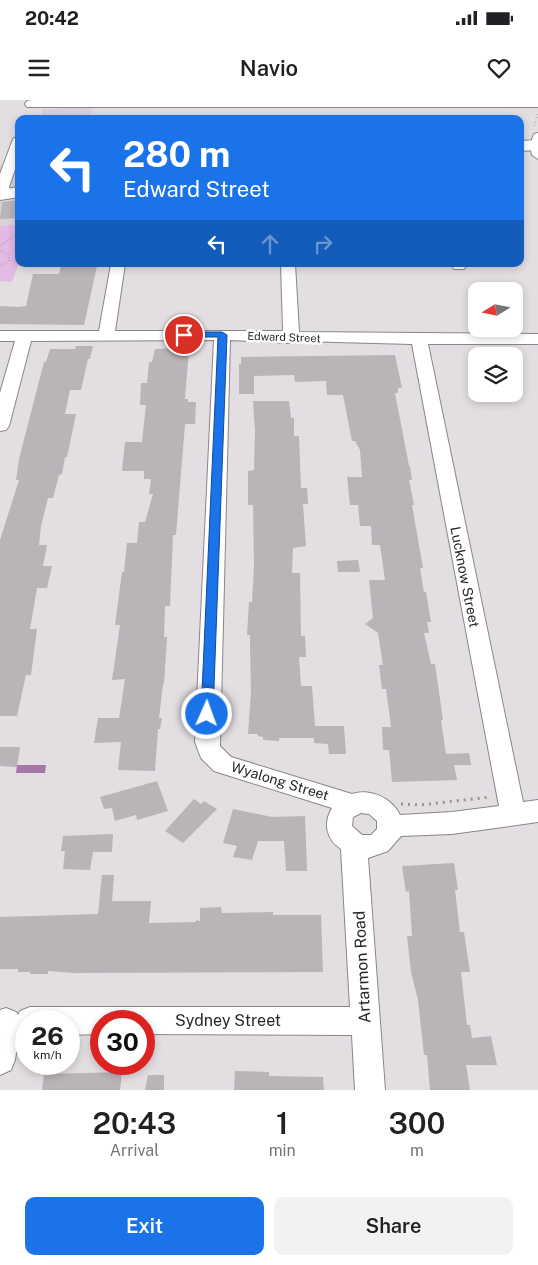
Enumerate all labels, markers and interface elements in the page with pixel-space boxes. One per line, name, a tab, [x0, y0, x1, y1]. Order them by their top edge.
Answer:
text: 20:42	[25, 7, 79, 29]
icon: menu	[25, 54, 53, 82]
icon: heart	[485, 54, 513, 82]
text: Navio	[240, 55, 298, 81]
text: 280 m	[123, 134, 230, 175]
icon: left	[40, 135, 105, 200]
text: Edward Street	[123, 176, 270, 202]
icon: left	[203, 230, 231, 258]
icon: ahead	[256, 230, 284, 258]
icon: right	[309, 230, 337, 258]
north arrow	[468, 282, 522, 338]
map controls	[468, 282, 523, 402]
pin	[163, 314, 205, 356]
icon: arrive	[170, 321, 198, 349]
street label: Edward Street	[247, 330, 321, 344]
button: layers	[468, 347, 523, 402]
street label: Lucknow Street	[447, 525, 483, 629]
position arrow	[180, 687, 232, 739]
street label: Wyalong Street	[229, 759, 331, 803]
street label: Artarmon Road	[350, 910, 374, 1024]
speed limit sign: 30	[90, 1010, 155, 1075]
street label: Sydney Street	[175, 1011, 281, 1030]
text: 26	[31, 1021, 64, 1051]
text: km/h	[33, 1048, 62, 1062]
text: 20:43	[93, 1105, 176, 1141]
text: 1	[276, 1105, 289, 1141]
text: 300	[388, 1105, 445, 1141]
text: Arrival	[110, 1141, 159, 1160]
text: min	[269, 1141, 296, 1160]
text: m	[410, 1141, 424, 1160]
button: Exit	[25, 1197, 264, 1255]
button: Share	[274, 1197, 513, 1255]

